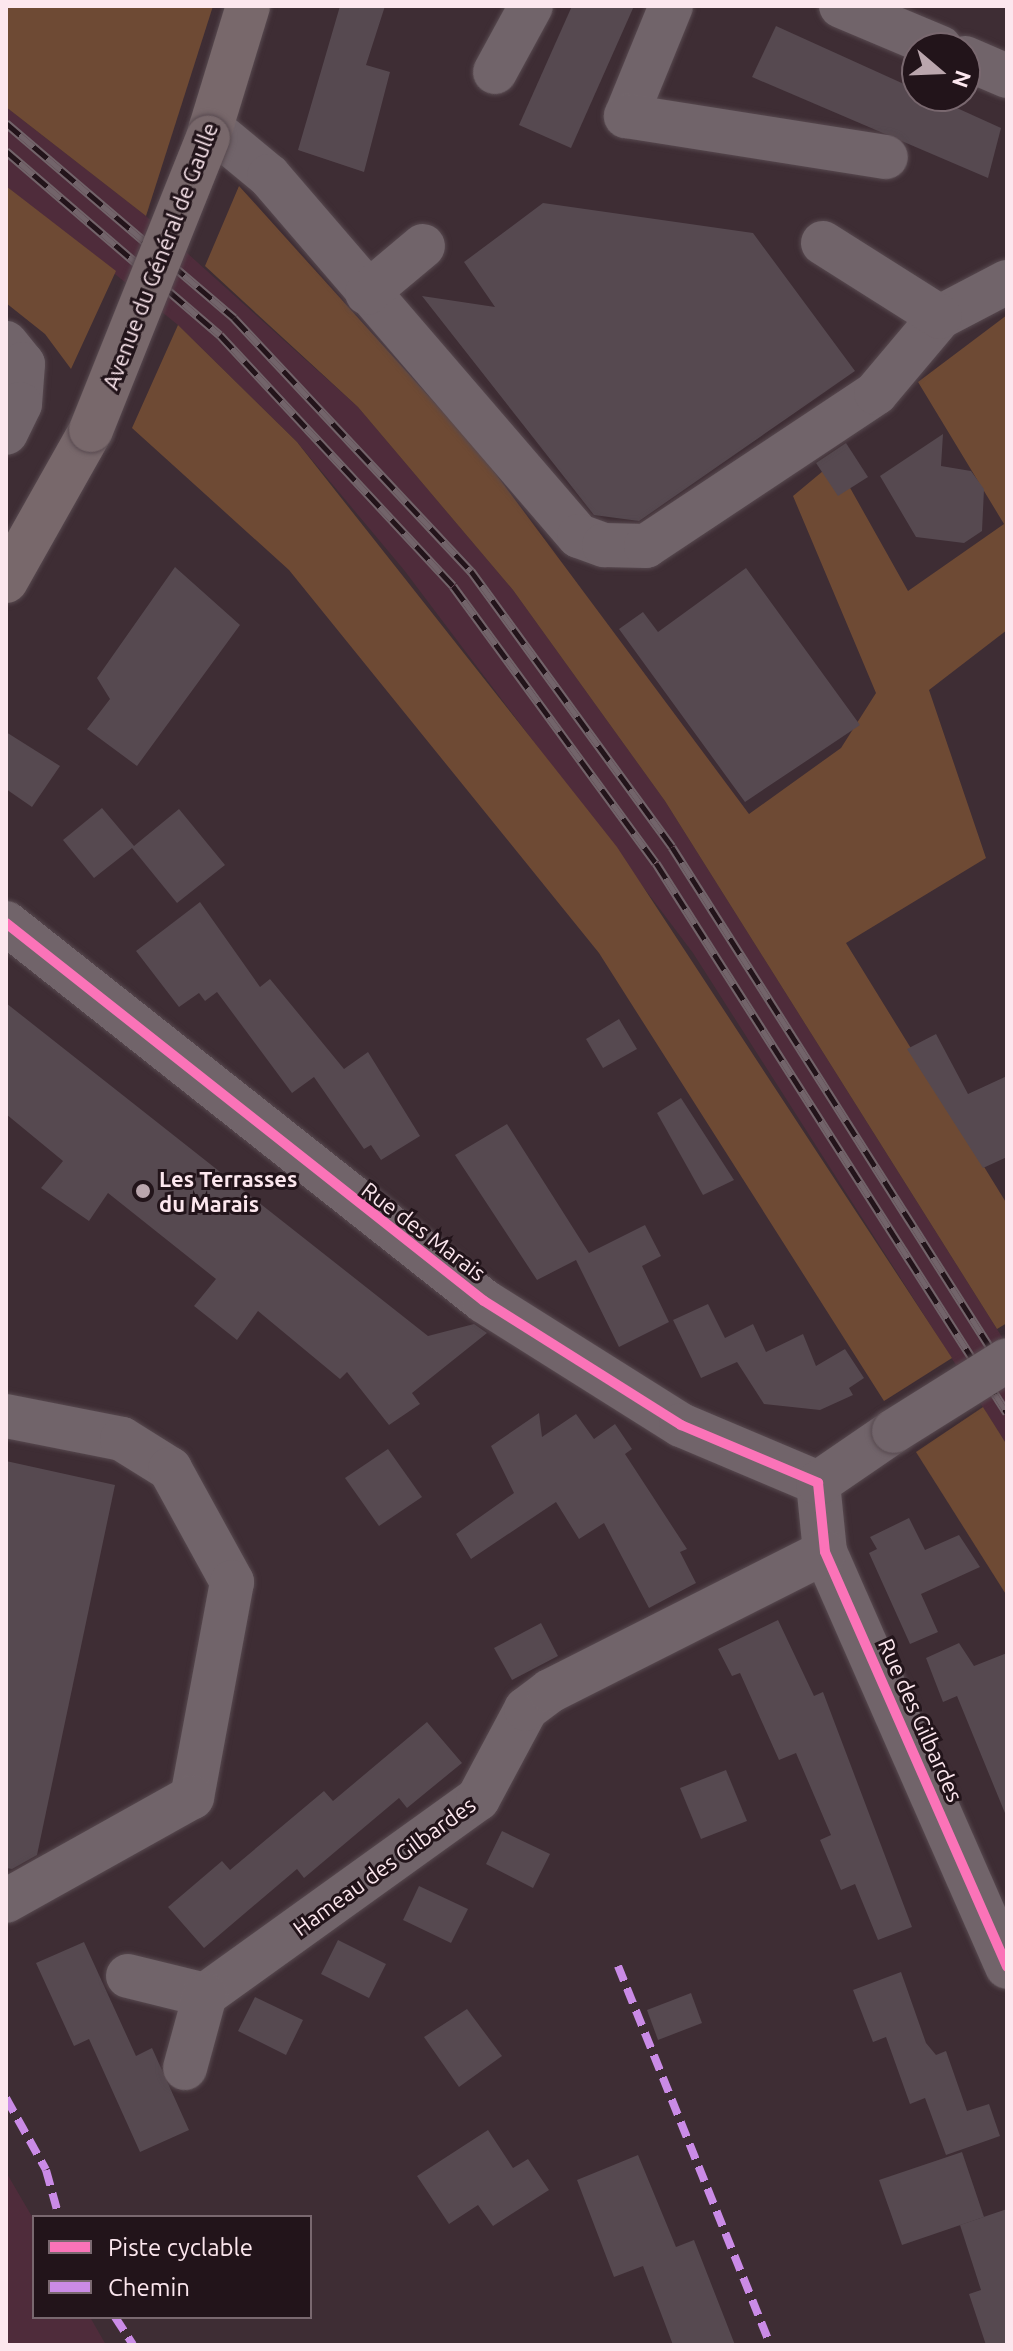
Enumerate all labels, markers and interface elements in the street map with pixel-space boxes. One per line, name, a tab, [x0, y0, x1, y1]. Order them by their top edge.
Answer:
north arrow	[901, 32, 981, 112]
text: N	[948, 67, 977, 91]
street label: Avenue du Général de Gaulle	[97, 119, 223, 393]
place label: Les Terrasses du Marais	[159, 1165, 297, 1216]
street label: Rue des Marais	[357, 1176, 491, 1286]
marker: Les Terrasses du Marais	[134, 1182, 152, 1200]
street label: Rue des Gilbardes	[873, 1634, 969, 1806]
street label: Hameau des Gilbardes	[288, 1791, 480, 1941]
legend	[32, 2215, 312, 2319]
text: Piste cyclable	[108, 2234, 253, 2261]
text: Chemin	[108, 2274, 190, 2301]

